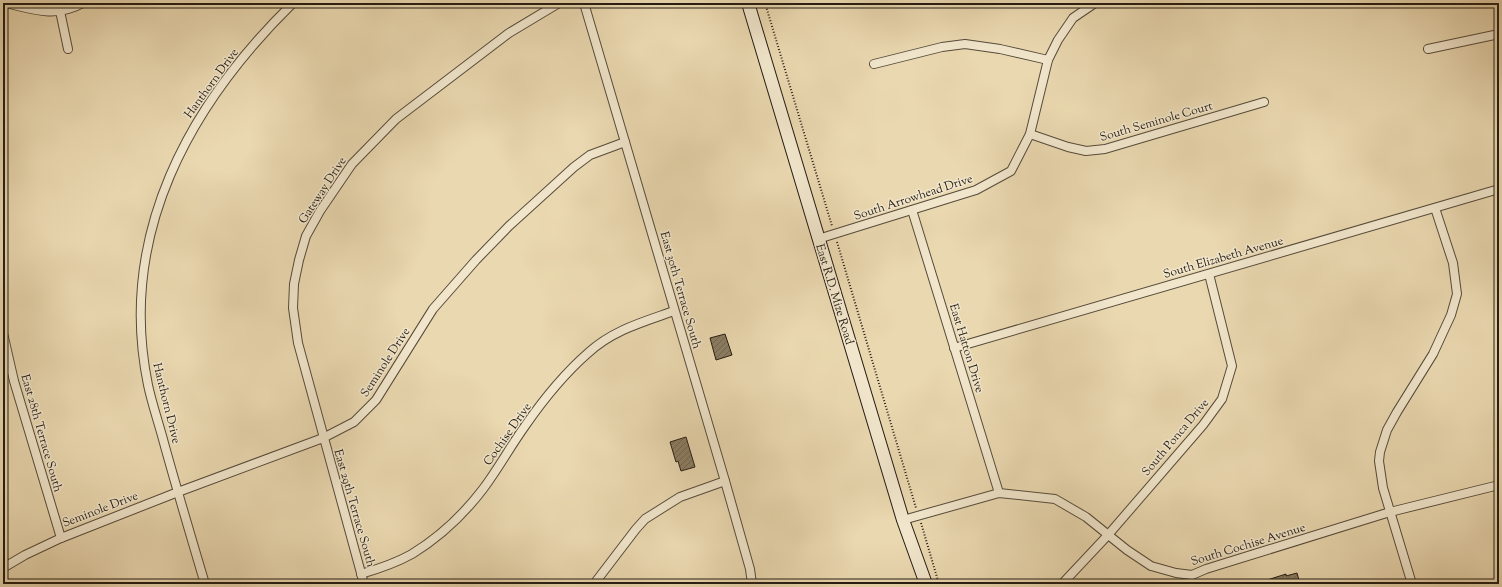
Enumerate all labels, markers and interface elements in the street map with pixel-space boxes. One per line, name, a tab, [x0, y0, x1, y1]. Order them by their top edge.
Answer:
street label: Hanthorn Drive	[180, 45, 244, 122]
street label: South Seminole Court	[1098, 97, 1215, 147]
street label: Gateway Drive	[294, 153, 351, 228]
street label: South Arrowhead Drive	[852, 170, 975, 226]
street label: East 30th Terrace South	[655, 229, 705, 351]
street label: South Elizabeth Avenue	[1161, 232, 1286, 284]
street label: East R.D. Mize Road	[810, 242, 858, 347]
street label: East Hatton Drive	[944, 301, 988, 395]
street label: Seminole Drive	[357, 324, 415, 401]
street label: Hanthorn Drive	[147, 361, 185, 446]
street label: East 28th Terrace South	[16, 372, 67, 494]
street label: South Ponca Drive	[1138, 395, 1214, 480]
street label: Cochise Drive	[479, 399, 536, 470]
street label: East 29th Terrace South	[329, 447, 379, 569]
street label: Seminole Drive	[60, 487, 141, 533]
street label: South Cochise Avenue	[1189, 519, 1308, 571]

